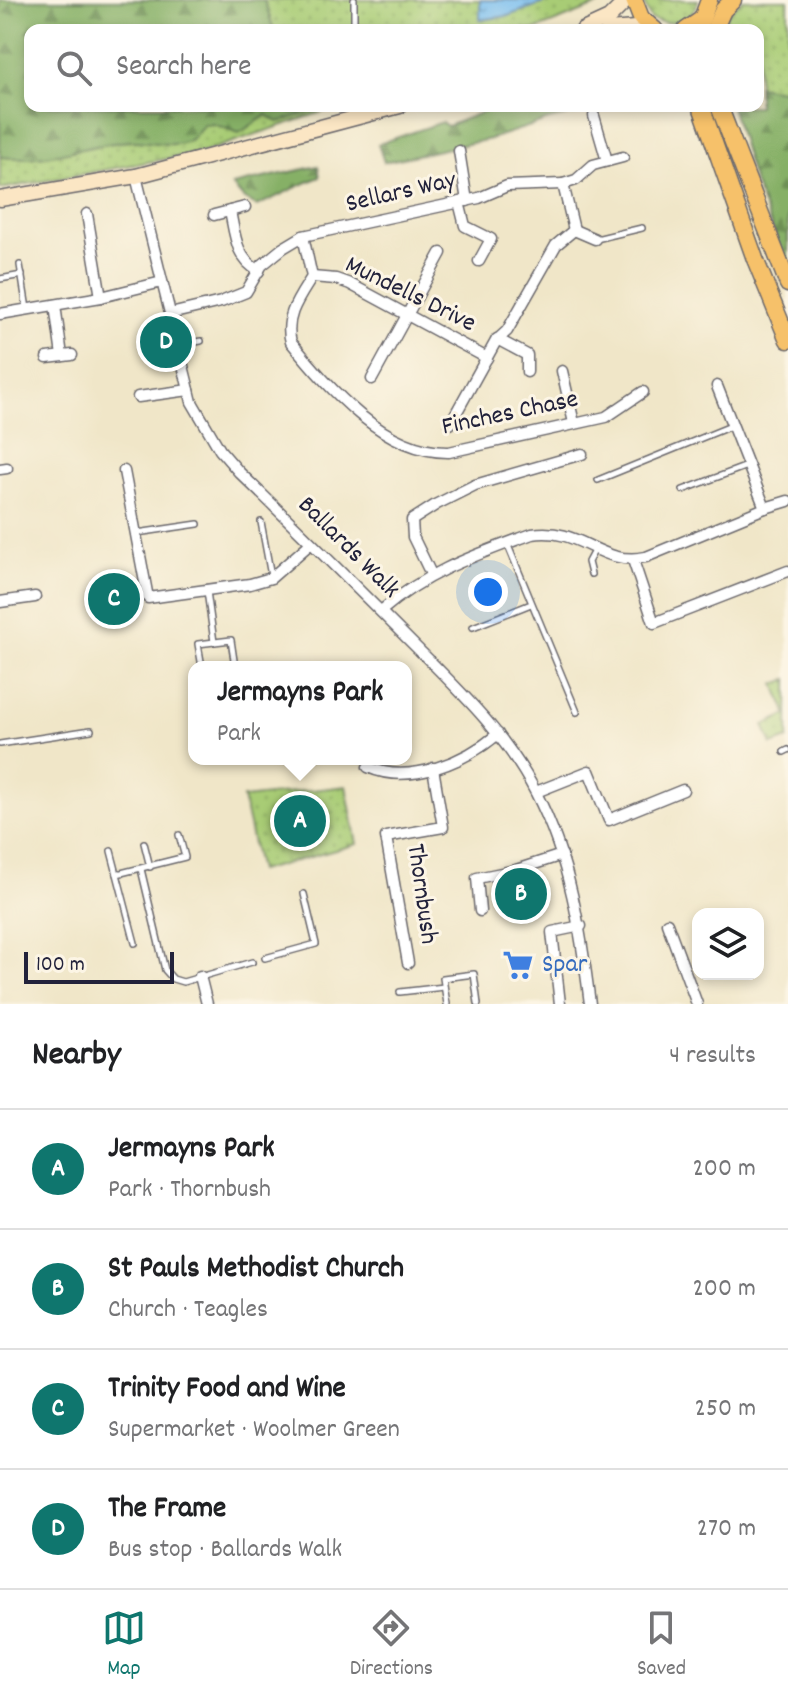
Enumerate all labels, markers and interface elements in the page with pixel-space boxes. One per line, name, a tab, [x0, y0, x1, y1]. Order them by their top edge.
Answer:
search box	[24, 24, 764, 112]
icon: search	[52, 46, 96, 90]
text: Search here	[116, 47, 252, 90]
street label: Sellars Way	[342, 162, 460, 224]
street label: Mundells Drive	[338, 247, 482, 343]
pin: D	[140, 312, 192, 372]
street label: Finches Chase	[438, 382, 582, 446]
street label: Ballards Walk	[288, 488, 408, 608]
pin: C	[88, 569, 140, 629]
your location	[468, 572, 508, 612]
popup	[188, 661, 412, 765]
text: Jermayns Park	[217, 673, 383, 716]
text: Park	[217, 716, 261, 753]
pin: A	[274, 791, 326, 851]
street label: Thornbush	[396, 841, 446, 947]
pin: B	[495, 864, 547, 924]
map controls	[692, 908, 764, 980]
button: layers	[692, 908, 764, 980]
place label: Spar	[542, 947, 588, 984]
scale bar	[24, 948, 174, 984]
supermarket icon: Spar	[501, 948, 535, 982]
text: 100 m	[36, 950, 85, 981]
text: Nearby	[32, 1032, 121, 1081]
text: 4 results	[669, 1038, 756, 1075]
text: Jermayns Park	[108, 1129, 275, 1172]
text: A	[51, 1151, 65, 1188]
text: 200 m	[692, 1151, 756, 1188]
text: Park · Thornbush	[108, 1172, 271, 1209]
text: St Pauls Methodist Church	[108, 1249, 404, 1292]
text: B	[52, 1271, 64, 1308]
text: 200 m	[692, 1271, 756, 1308]
text: Church · Teagles	[108, 1292, 268, 1329]
text: Trinity Food and Wine	[108, 1369, 346, 1412]
text: C	[52, 1391, 64, 1428]
text: 250 m	[695, 1391, 756, 1428]
text: Supermarket · Woolmer Green	[108, 1412, 400, 1449]
text: The Frame	[108, 1489, 226, 1532]
text: D	[51, 1511, 65, 1548]
text: 270 m	[697, 1511, 756, 1548]
text: Bus stop · Ballards Walk	[108, 1532, 342, 1569]
tab: Map	[102, 1606, 146, 1685]
tab: Directions	[350, 1606, 433, 1685]
tab: Saved	[637, 1606, 686, 1685]

